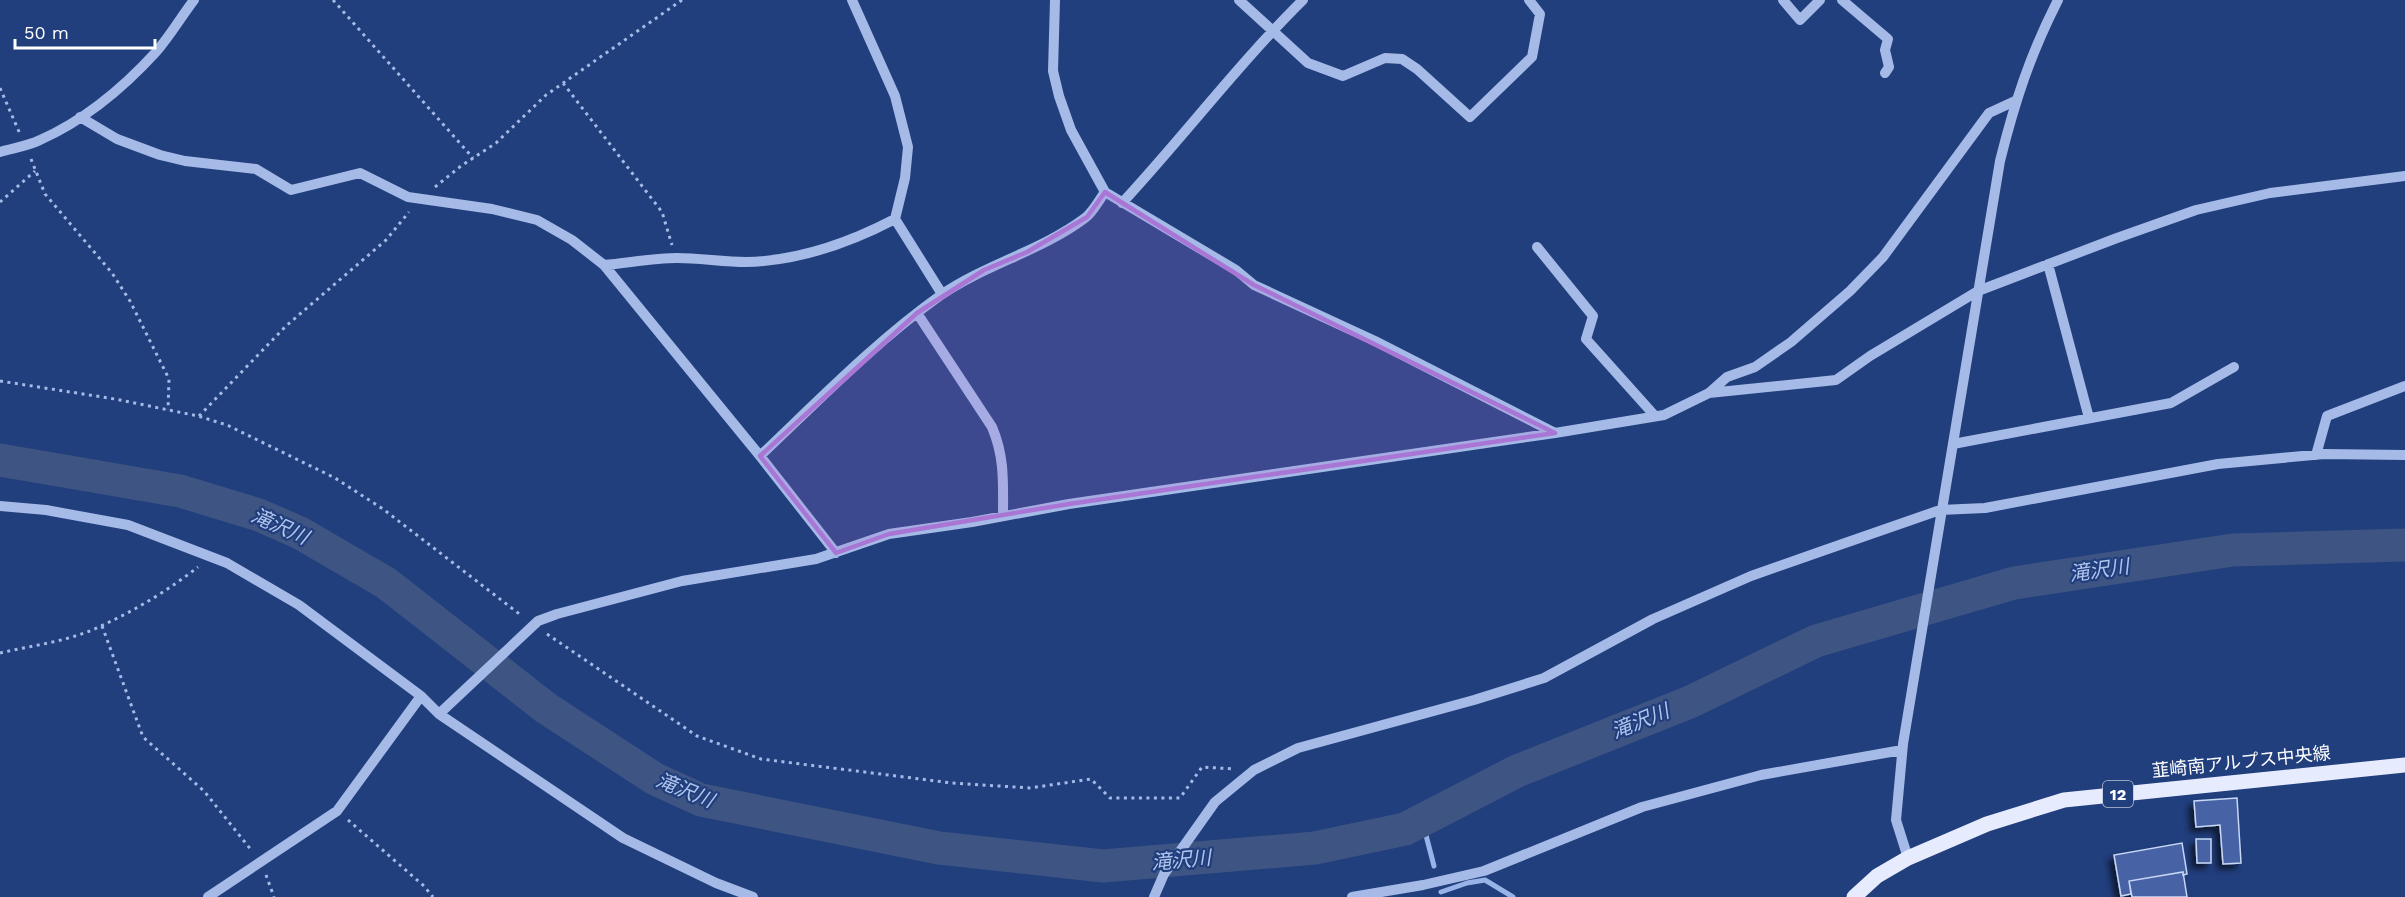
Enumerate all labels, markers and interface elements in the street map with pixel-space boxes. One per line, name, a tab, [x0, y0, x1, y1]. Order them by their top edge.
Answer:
scale bar	[15, 12, 154, 50]
text: 50 m	[24, 22, 69, 43]
water label: 滝沢川	[248, 503, 314, 550]
water label: 滝沢川	[2068, 554, 2132, 586]
water label: 滝沢川	[1608, 698, 1674, 743]
street label: 韮崎南アルプス中央線	[2150, 742, 2331, 781]
water label: 滝沢川	[653, 768, 719, 813]
road number: 12	[2103, 781, 2133, 807]
water label: 滝沢川	[1150, 845, 1214, 875]

